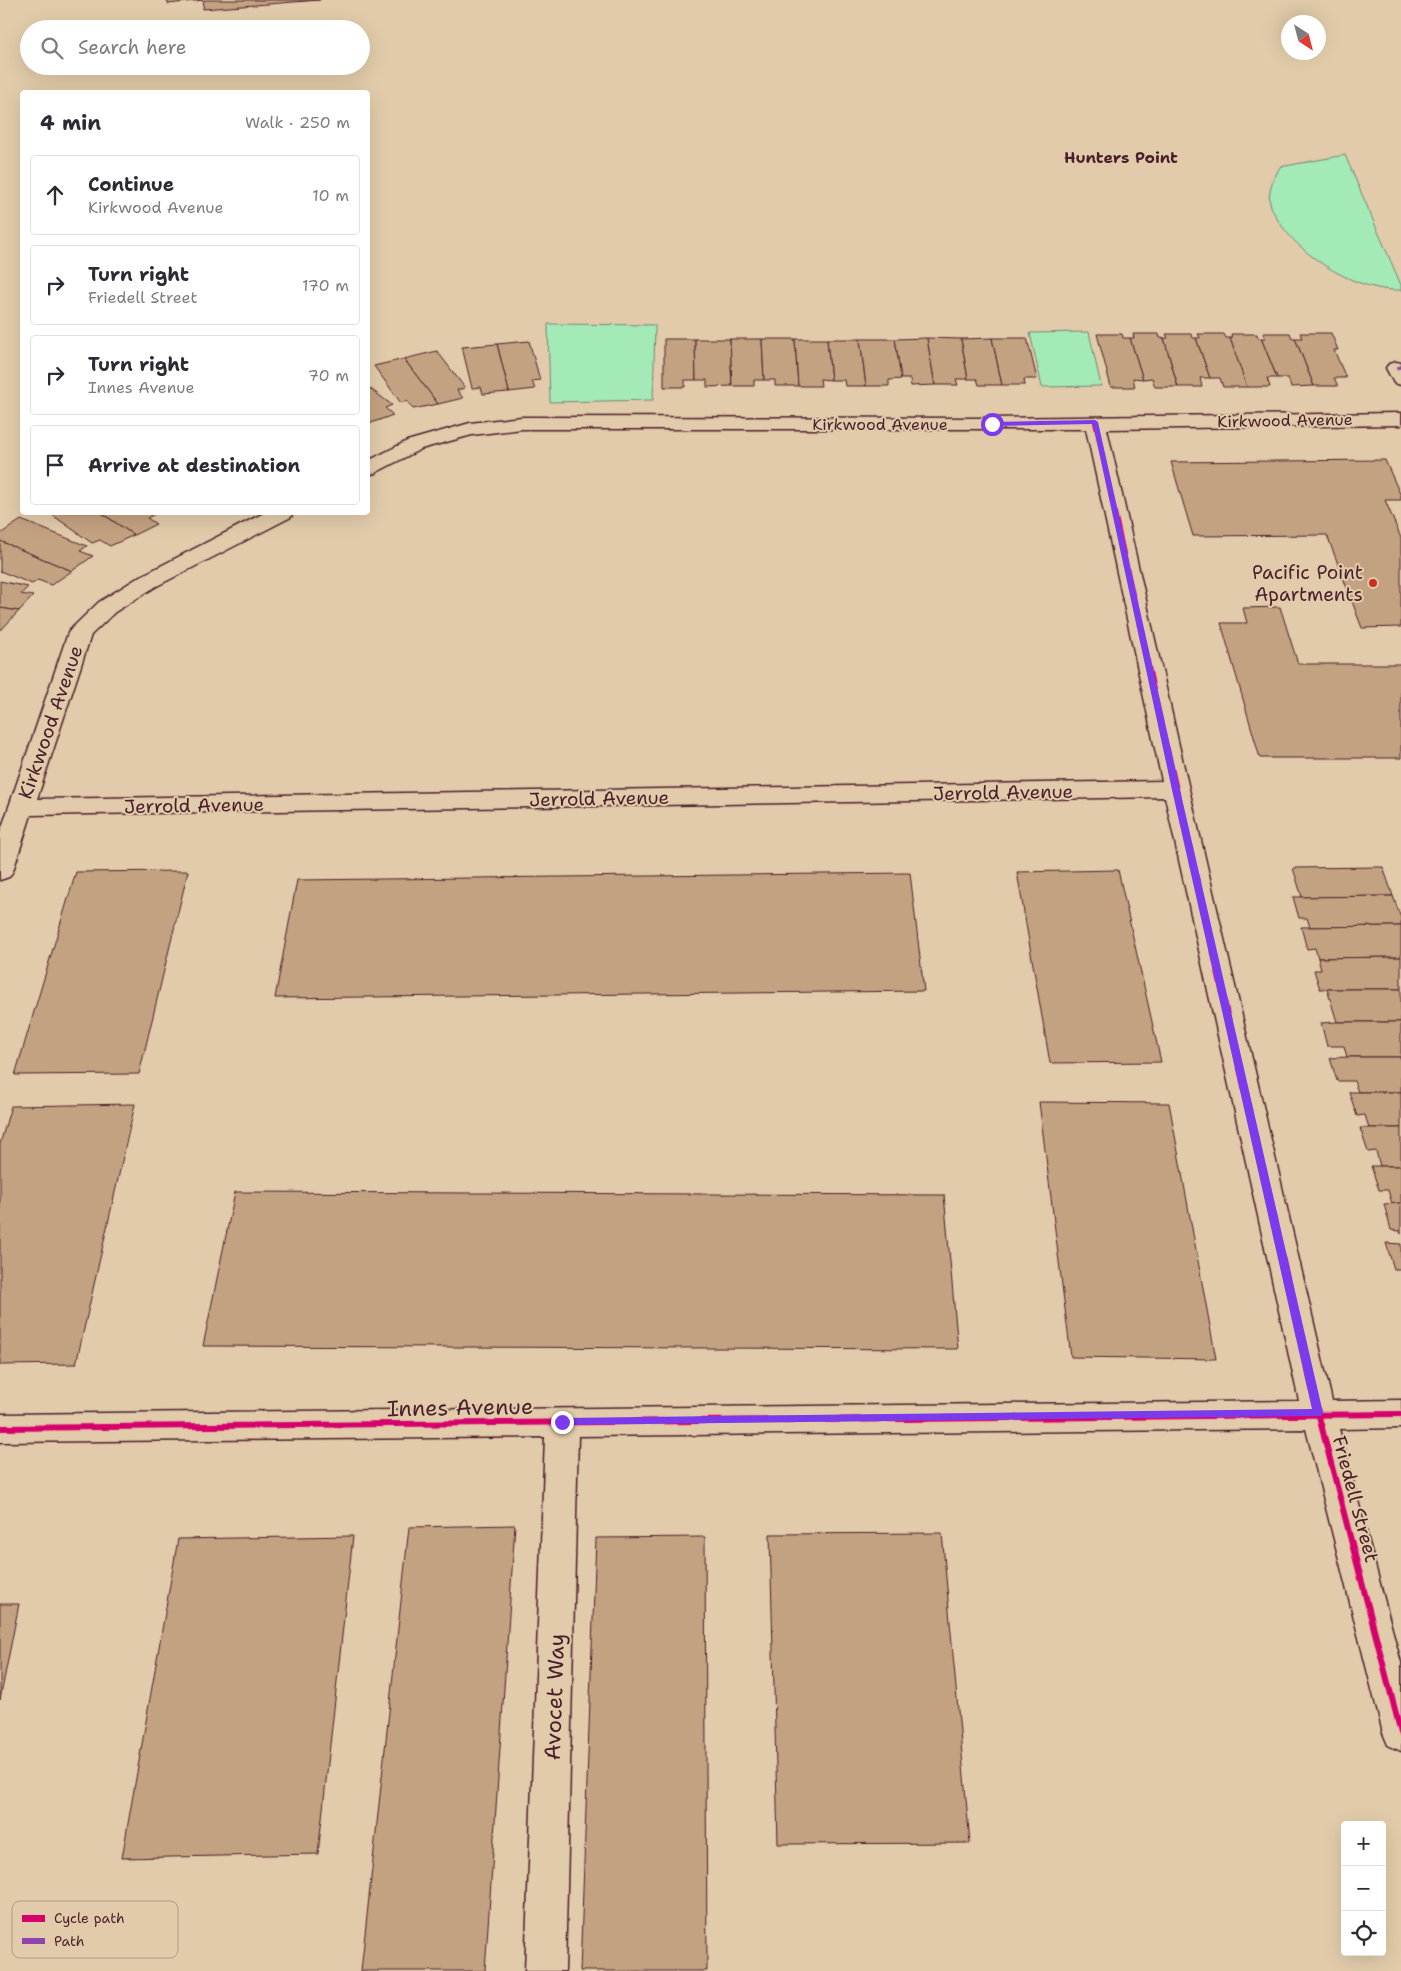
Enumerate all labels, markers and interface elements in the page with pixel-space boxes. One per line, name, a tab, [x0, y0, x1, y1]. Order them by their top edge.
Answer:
north arrow	[1281, 15, 1326, 60]
search box	[20, 20, 370, 75]
icon: search	[38, 34, 66, 62]
text: Search here	[78, 35, 187, 60]
text: 4 min	[40, 109, 101, 137]
text: Walk · 250 m	[245, 112, 350, 133]
district label: Hunters Point	[1064, 147, 1178, 168]
text: Continue	[88, 172, 174, 197]
icon: ahead	[41, 181, 69, 209]
text: 10 m	[312, 185, 349, 206]
text: Kirkwood Avenue	[88, 197, 224, 218]
text: Turn right	[88, 262, 189, 287]
icon: right	[41, 271, 69, 299]
text: 170 m	[302, 275, 349, 296]
text: Friedell Street	[88, 287, 197, 308]
text: Turn right	[88, 352, 189, 377]
icon: right	[41, 361, 69, 389]
text: 70 m	[308, 365, 349, 386]
text: Innes Avenue	[88, 377, 195, 398]
street label: Kirkwood Avenue	[1217, 409, 1353, 432]
route start	[981, 413, 1004, 436]
street label: Kirkwood Avenue	[812, 414, 948, 435]
icon: arrive	[41, 451, 69, 479]
text: Arrive at destination	[88, 453, 300, 478]
place label: Pacific Point Apartments	[1252, 560, 1363, 607]
marker: Pacific Point Apartments	[1367, 577, 1379, 589]
street label: Kirkwood Avenue	[12, 642, 88, 802]
street label: Jerrold Avenue	[933, 779, 1073, 806]
street label: Jerrold Avenue	[529, 785, 669, 812]
street label: Jerrold Avenue	[124, 792, 264, 819]
street label: Innes Avenue	[387, 1392, 534, 1423]
route end	[551, 1411, 574, 1434]
street label: Friedell Street	[1327, 1433, 1384, 1565]
street label: Avocet Way	[538, 1633, 571, 1761]
map controls	[1341, 1821, 1386, 1956]
button: +	[1341, 1821, 1386, 1866]
button: −	[1341, 1866, 1386, 1911]
legend	[12, 1901, 178, 1958]
text: Cycle path	[54, 1909, 125, 1927]
button: locate	[1341, 1911, 1386, 1956]
text: Path	[54, 1932, 85, 1950]

